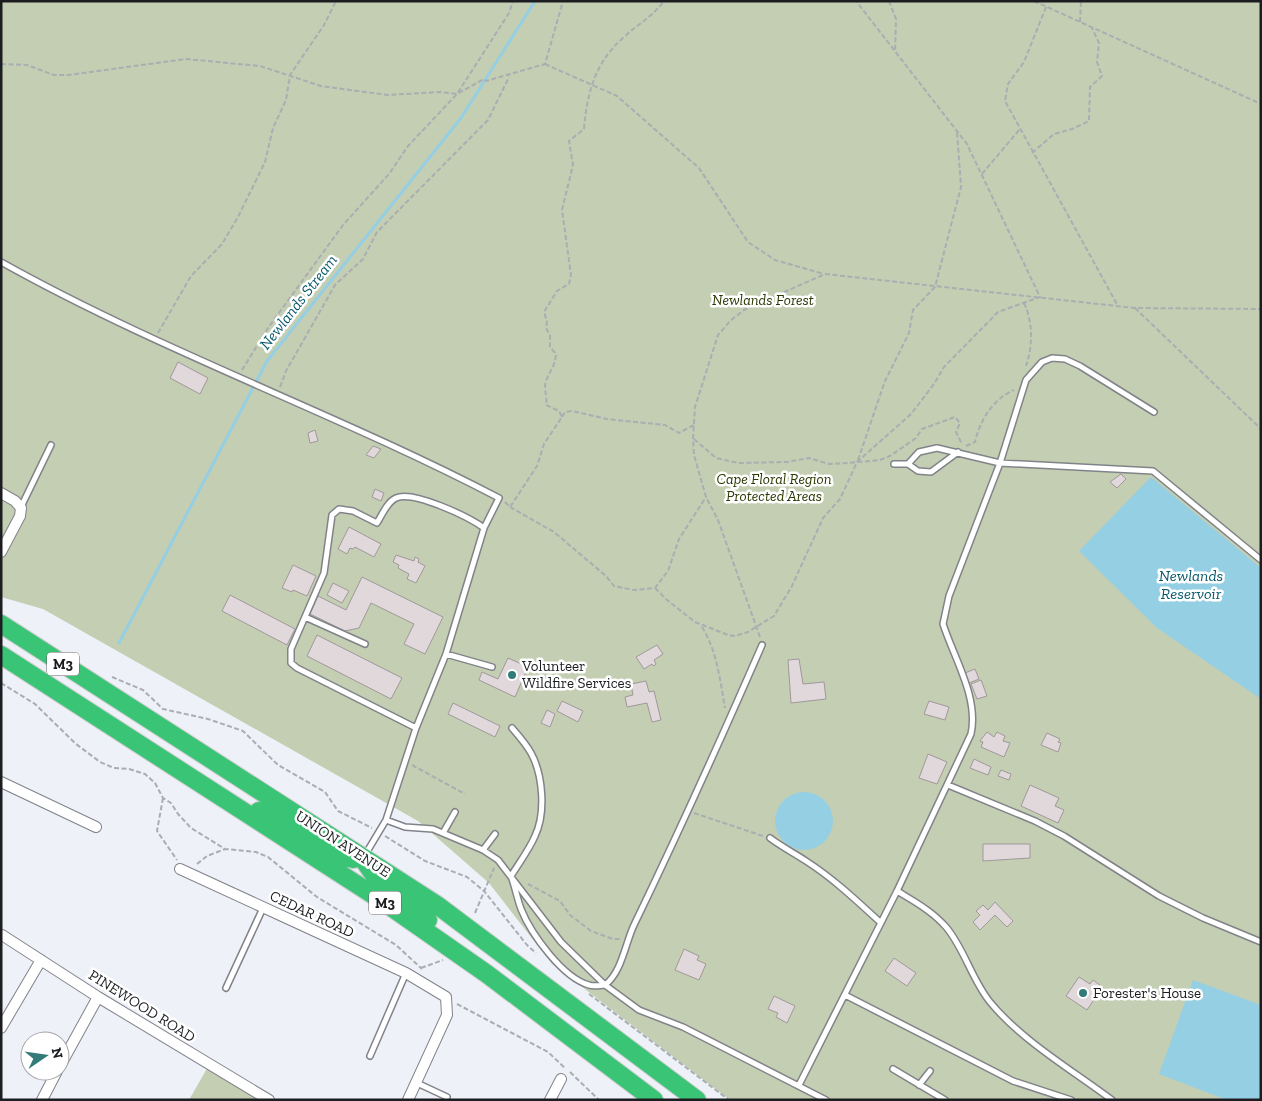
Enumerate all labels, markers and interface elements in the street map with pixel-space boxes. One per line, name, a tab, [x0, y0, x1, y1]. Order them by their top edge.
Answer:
water label: Newlands Stream	[255, 251, 341, 353]
park label: Newlands Forest	[712, 291, 814, 309]
park label: Cape Floral Region Protected Areas	[716, 470, 832, 505]
water label: Newlands Reservoir	[1159, 566, 1223, 603]
road number: M3	[47, 652, 79, 676]
place label: Volunteer Wildfire Services	[521, 657, 631, 692]
marker: Volunteer Wildfire Services	[506, 669, 518, 681]
street label: UNION AVENUE	[292, 807, 394, 881]
street label: CEDAR ROAD	[267, 887, 357, 941]
road number: M3	[369, 891, 401, 914]
street label: PINEWOOD ROAD	[85, 966, 199, 1046]
place label: Forester's House	[1093, 984, 1201, 1002]
marker: Forester's House	[1077, 987, 1089, 999]
north arrow	[20, 1031, 70, 1081]
text: N	[48, 1046, 67, 1061]

